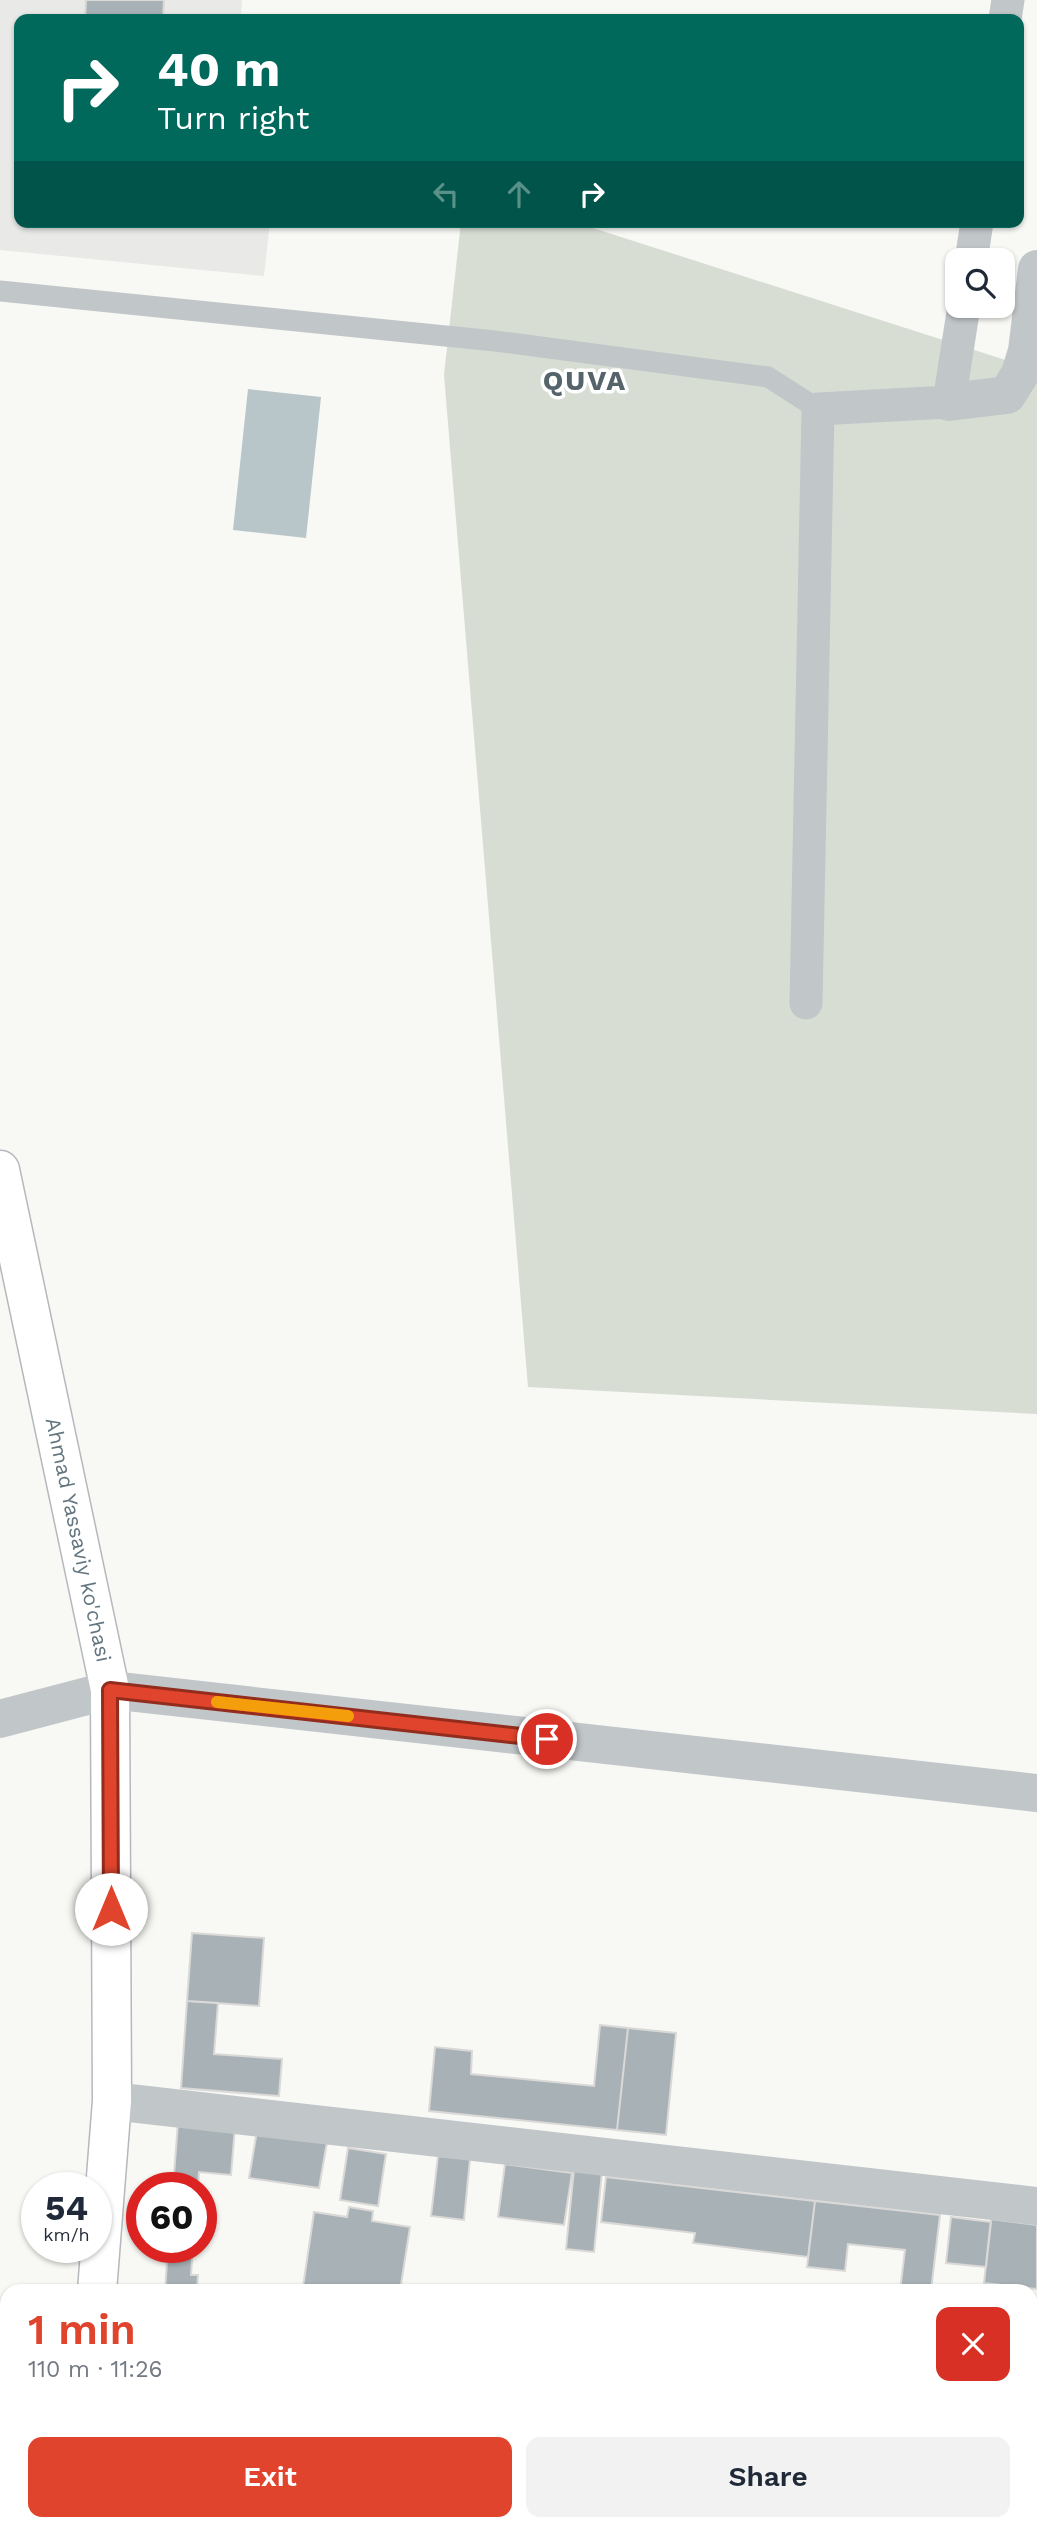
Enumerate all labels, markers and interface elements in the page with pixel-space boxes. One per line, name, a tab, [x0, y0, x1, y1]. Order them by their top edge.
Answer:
text: 40 m	[157, 40, 280, 98]
icon: right	[42, 42, 133, 133]
text: Turn right	[157, 99, 309, 137]
icon: left	[427, 175, 465, 213]
icon: ahead	[500, 175, 538, 213]
icon: right	[573, 175, 611, 213]
map controls	[945, 248, 1015, 318]
button: search	[945, 248, 1015, 318]
district label: QUVA	[543, 364, 627, 397]
street label: Ahmad Yassaviy ko'chasi	[41, 1415, 117, 1664]
pin	[517, 1709, 577, 1769]
icon: arrive	[528, 1720, 566, 1758]
position arrow	[74, 1872, 148, 1946]
speed limit sign: 60	[126, 2172, 217, 2263]
text: 54	[45, 2187, 88, 2229]
text: km/h	[43, 2224, 90, 2245]
text: 1 min	[28, 2305, 136, 2354]
button: close	[936, 2307, 1010, 2381]
text: 110 m · 11:26	[28, 2356, 163, 2383]
button: Exit	[28, 2437, 512, 2517]
button: Share	[526, 2437, 1010, 2517]

